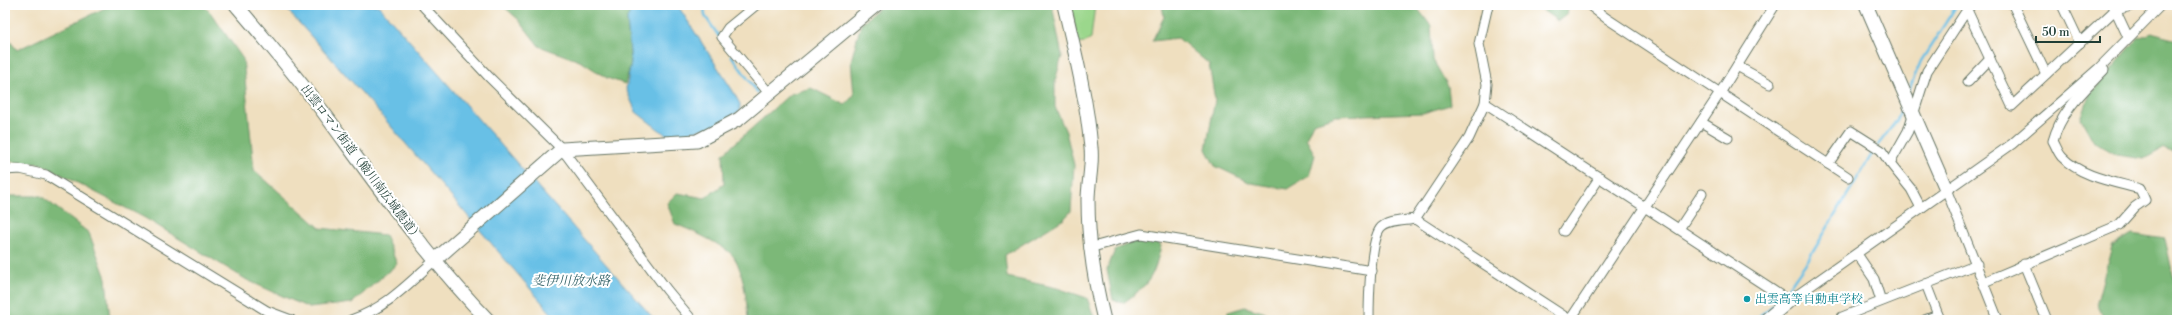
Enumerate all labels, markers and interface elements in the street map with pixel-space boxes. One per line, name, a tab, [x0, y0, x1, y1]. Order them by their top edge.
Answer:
scale bar	[2036, 18, 2100, 44]
text: 50 m	[2042, 25, 2070, 40]
street label: 出雲ロマン街道（簸川南広域農道）	[297, 82, 425, 244]
water label: 斐伊川放水路	[532, 273, 611, 289]
place label: 出雲高等自動車学校	[1755, 292, 1863, 307]
marker: 出雲高等自動車学校	[1742, 294, 1752, 304]

